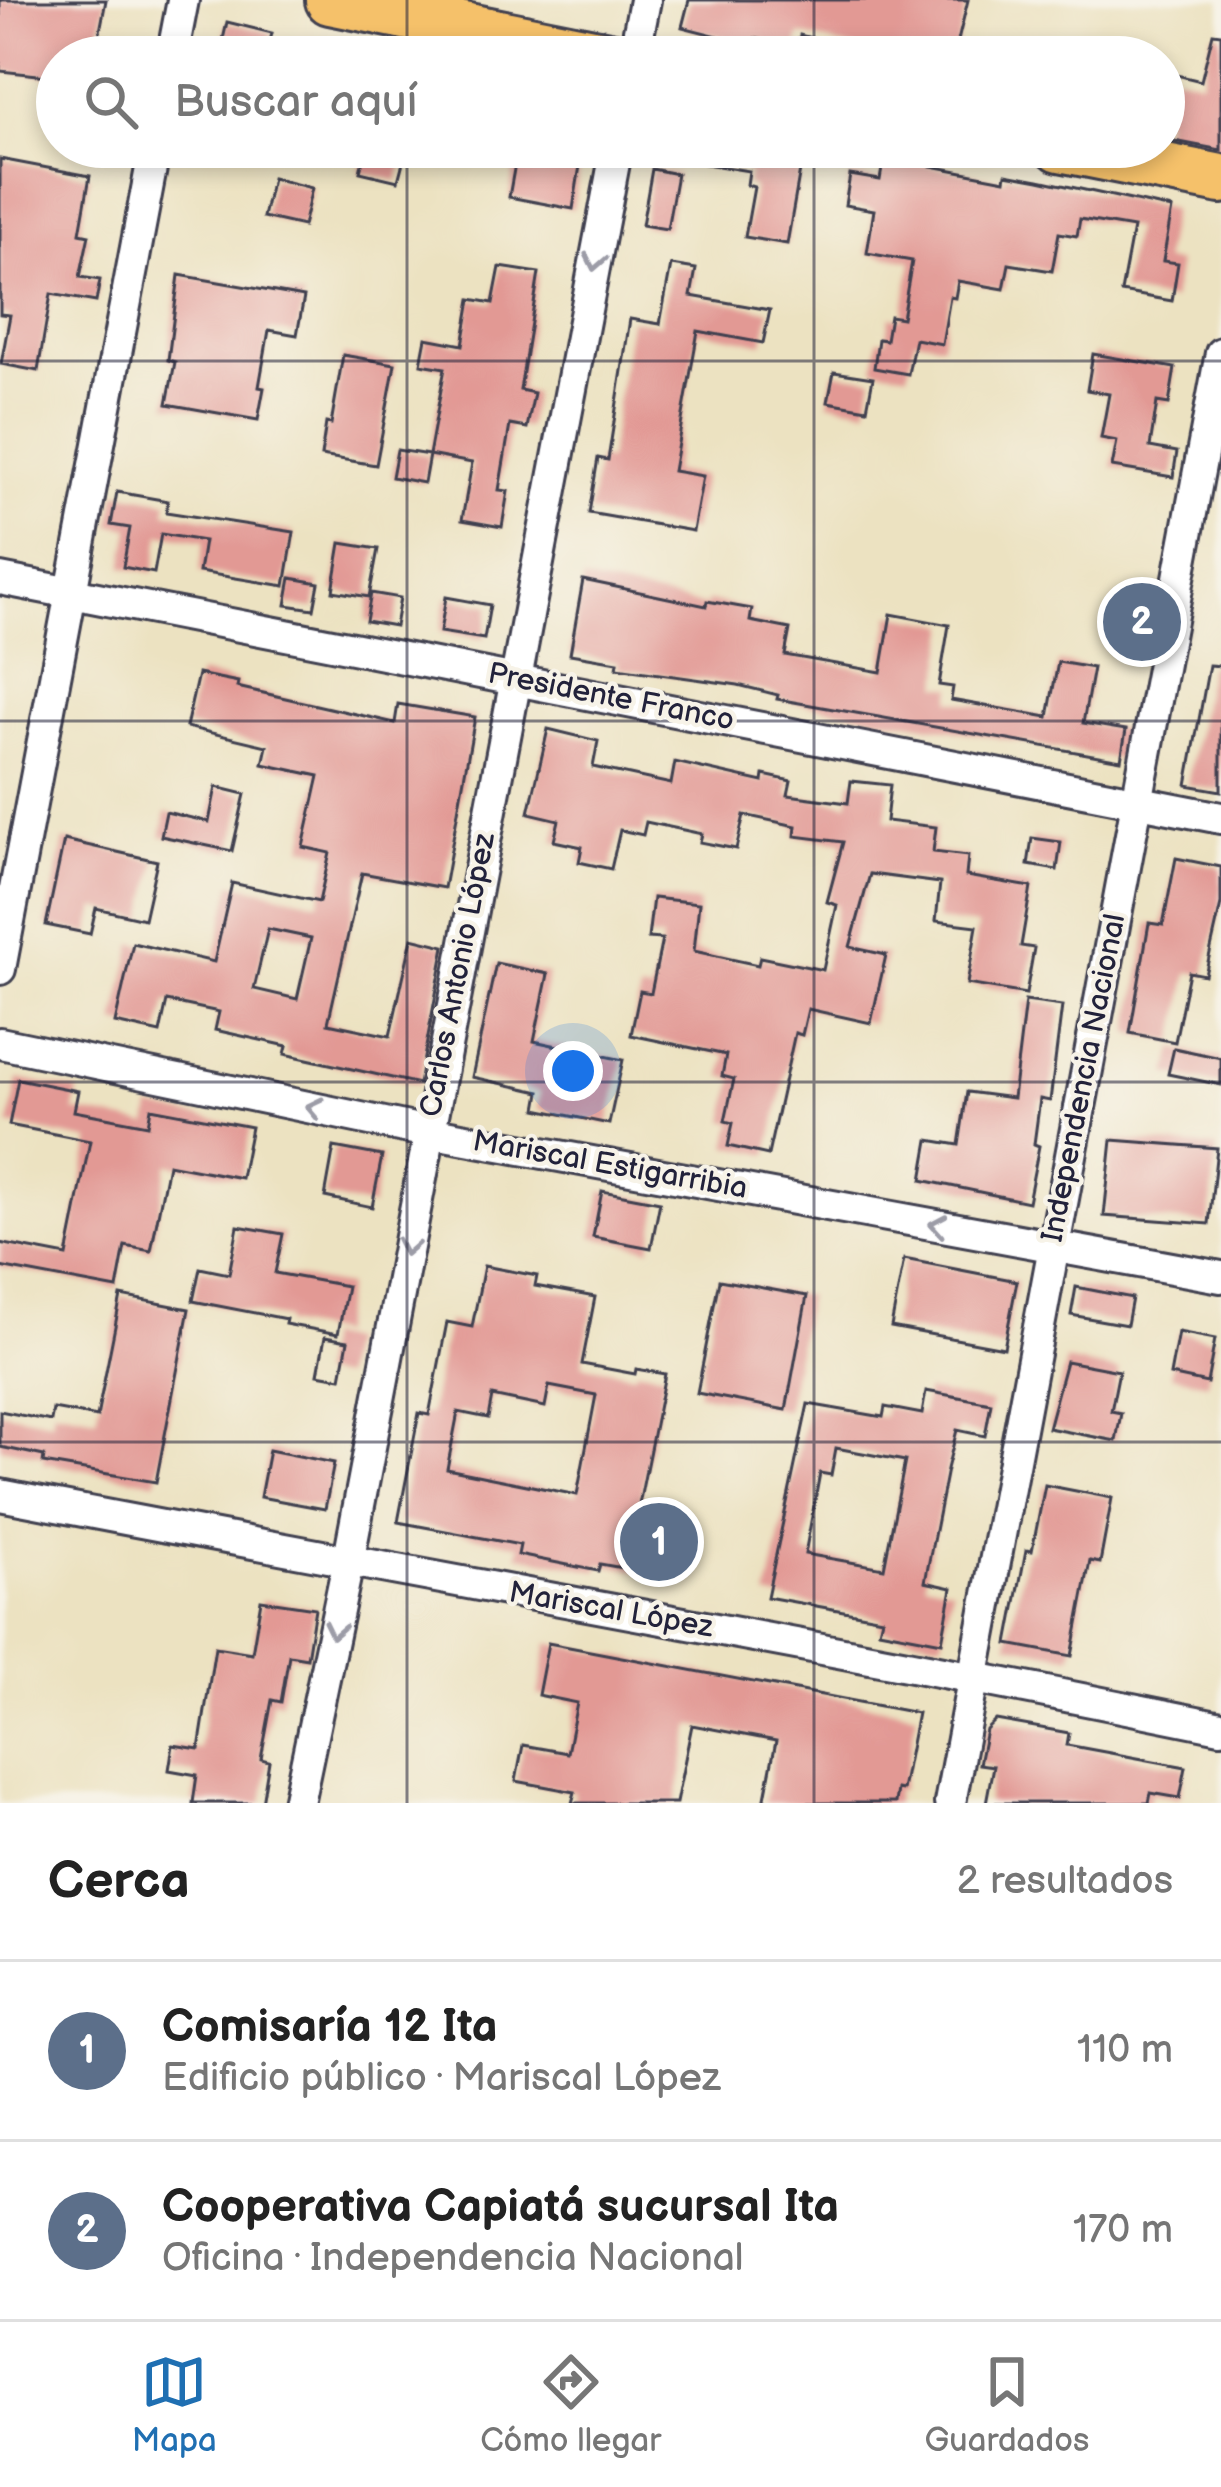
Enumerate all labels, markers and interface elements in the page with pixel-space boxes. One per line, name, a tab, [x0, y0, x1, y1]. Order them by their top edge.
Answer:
search box	[36, 36, 1185, 168]
icon: search	[78, 69, 144, 135]
text: Buscar aquí	[174, 75, 417, 130]
one-way arrow	[583, 252, 609, 272]
pin: 2	[1103, 577, 1181, 667]
street label: Presidente Franco	[485, 655, 737, 739]
street label: Carlos Antonio López	[413, 829, 503, 1120]
street label: Independencia Nacional	[1035, 911, 1133, 1245]
your location	[543, 1041, 603, 1101]
one-way arrow	[304, 1096, 324, 1122]
street label: Mariscal Estigarribia	[470, 1123, 750, 1207]
one-way arrow	[928, 1213, 948, 1238]
one-way arrow	[395, 1236, 421, 1256]
pin: 1	[620, 1497, 698, 1587]
street label: Mariscal López	[506, 1574, 716, 1646]
one-way arrow	[322, 1619, 348, 1639]
text: Cerca	[48, 1851, 190, 1912]
text: 2 resultados	[957, 1858, 1173, 1905]
text: Comisaría 12 Ita	[162, 2000, 498, 2055]
text: 1	[79, 2027, 95, 2074]
text: 110 m	[1077, 2027, 1173, 2074]
text: Edificio público · Mariscal López	[162, 2055, 721, 2102]
text: Cooperativa Capiatá sucursal Ita	[162, 2180, 839, 2235]
text: 2	[75, 2207, 99, 2254]
text: 170 m	[1073, 2207, 1173, 2254]
text: Oficina · Independencia Nacional	[162, 2235, 744, 2282]
tab: Mapa	[132, 2349, 217, 2461]
tab: Cómo llegar	[480, 2349, 661, 2461]
tab: Guardados	[925, 2349, 1089, 2461]

